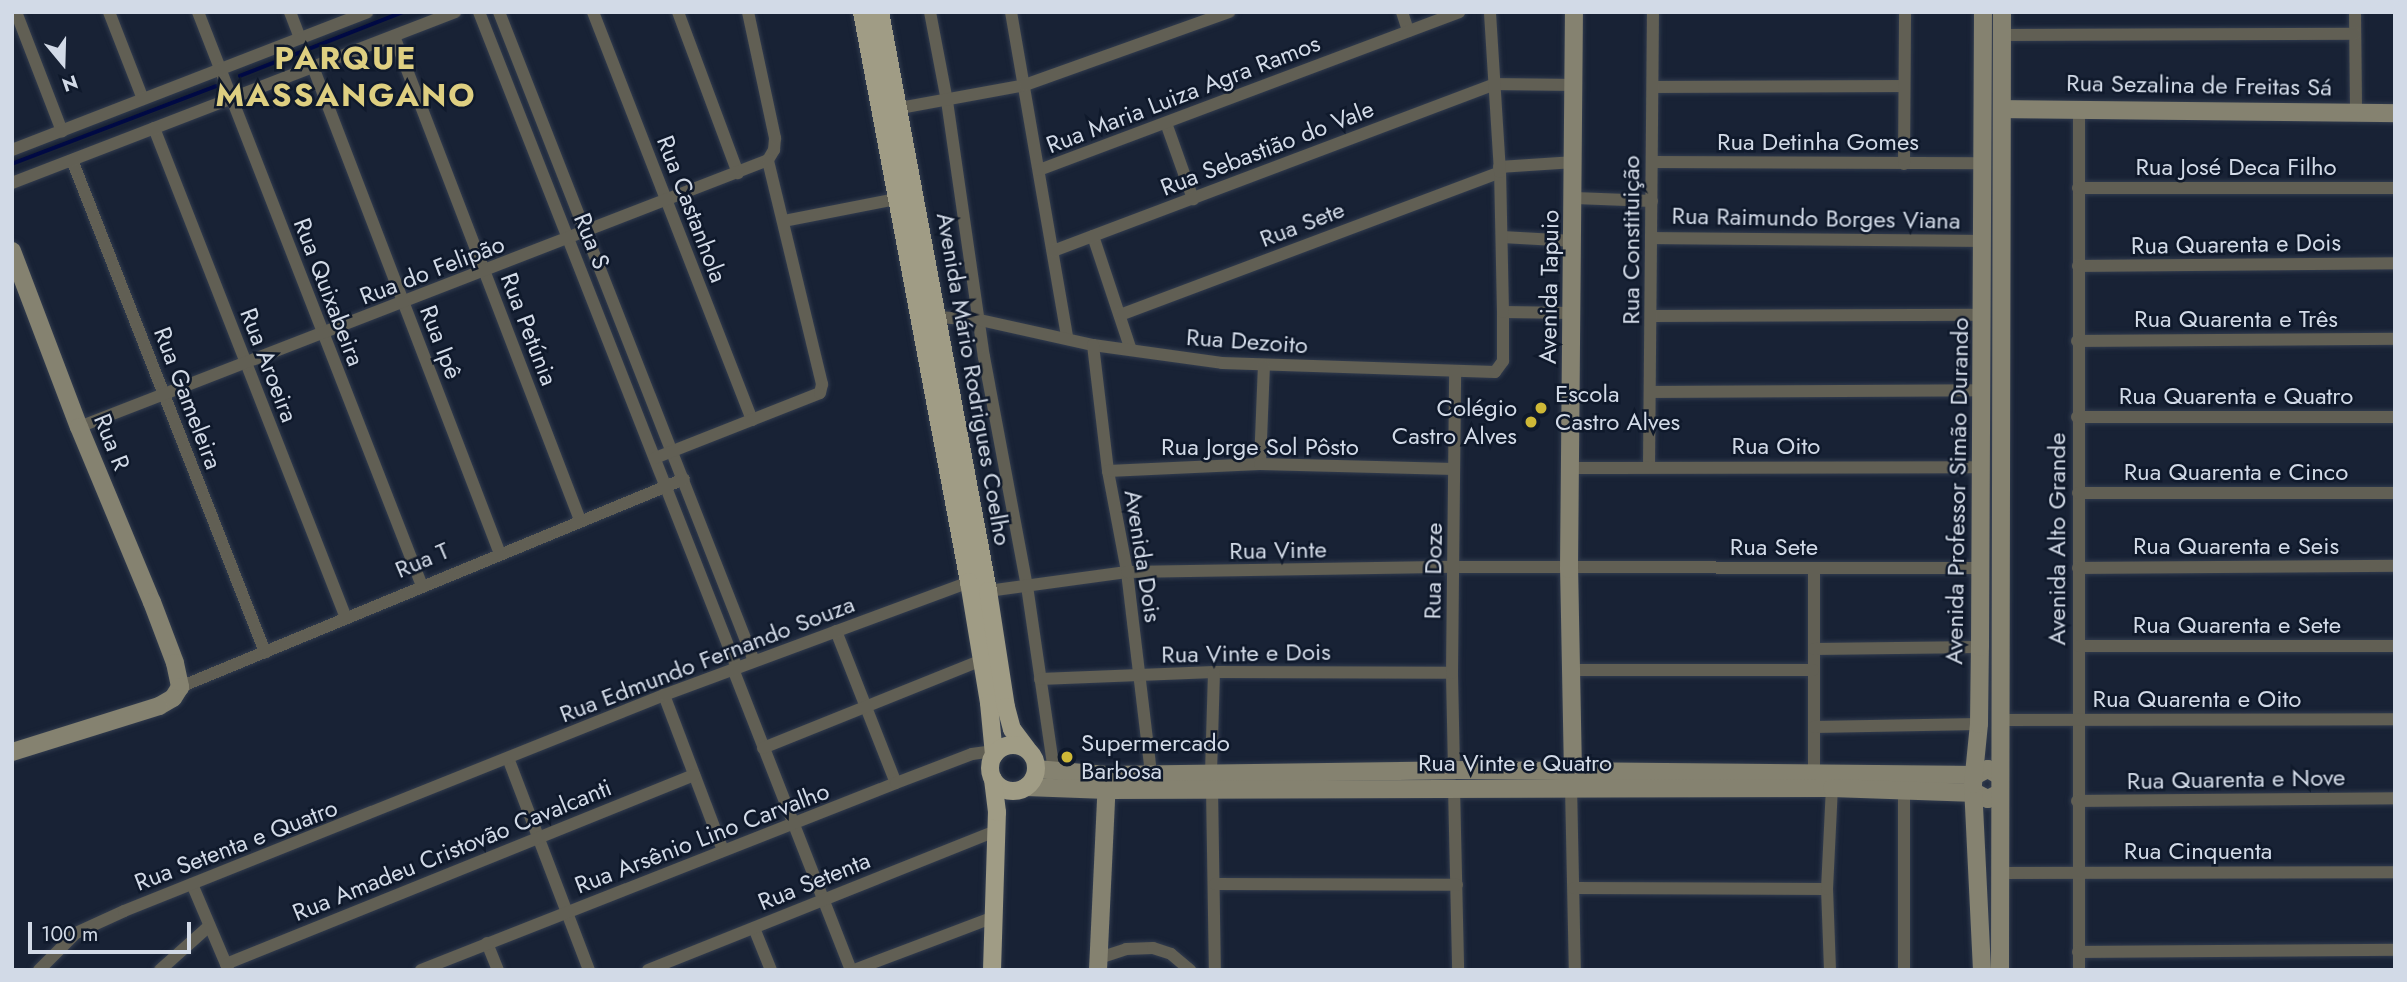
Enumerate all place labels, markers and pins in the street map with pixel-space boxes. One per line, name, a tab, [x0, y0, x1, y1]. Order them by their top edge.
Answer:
place label: Escola Castro Alves	[1555, 380, 1680, 436]
place label: Colégio Castro Alves	[1392, 394, 1517, 450]
marker: Escola Castro Alves	[1533, 400, 1549, 416]
marker: Colégio Castro Alves	[1523, 414, 1539, 430]
place label: Supermercado Barbosa	[1081, 729, 1230, 785]
marker: Supermercado Barbosa	[1059, 749, 1075, 765]

